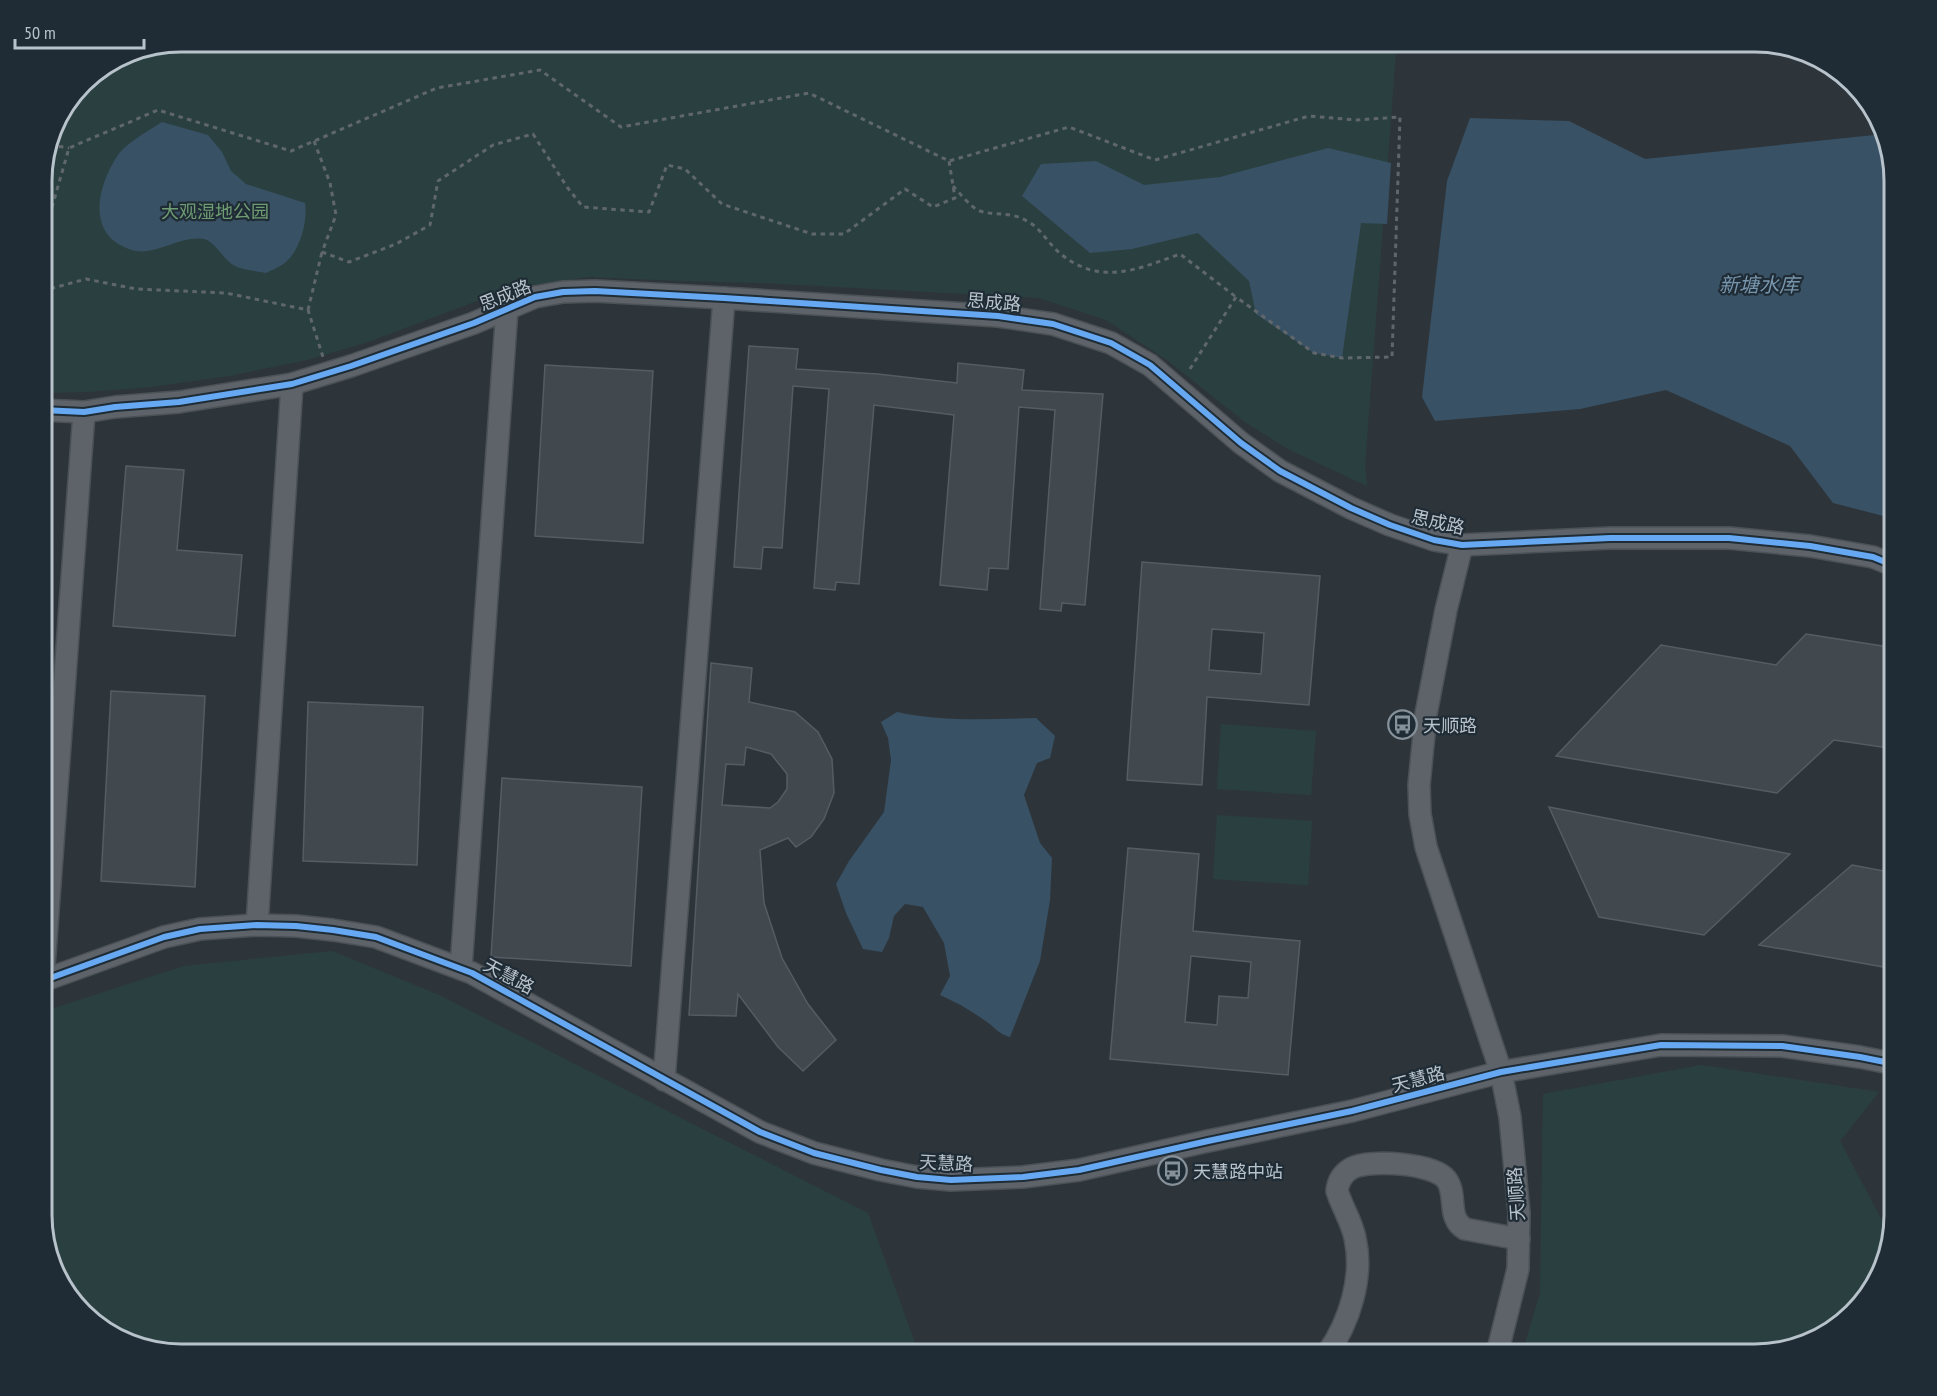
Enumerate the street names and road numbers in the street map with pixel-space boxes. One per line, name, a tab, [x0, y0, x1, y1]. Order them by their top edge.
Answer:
street label: 思成路	[476, 274, 534, 316]
street label: 思成路	[966, 288, 1022, 316]
street label: 思成路	[1409, 505, 1467, 539]
street label: 天慧路	[480, 953, 538, 999]
street label: 天慧路	[1389, 1061, 1447, 1097]
street label: 天慧路	[918, 1150, 974, 1176]
street label: 天顺路	[1503, 1166, 1529, 1222]

